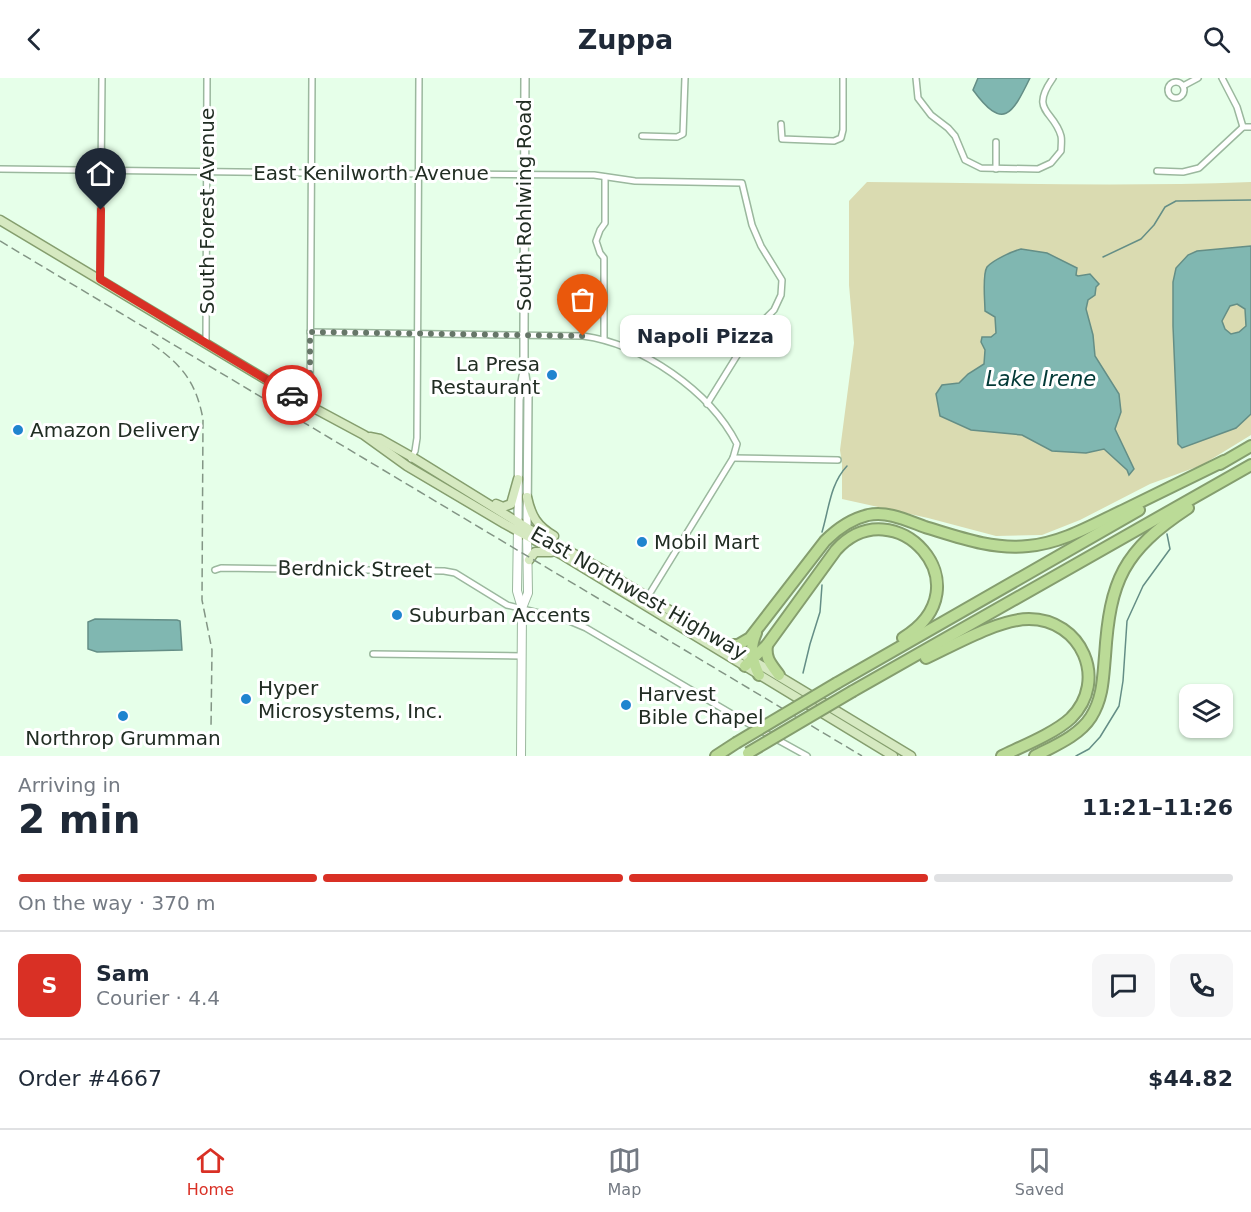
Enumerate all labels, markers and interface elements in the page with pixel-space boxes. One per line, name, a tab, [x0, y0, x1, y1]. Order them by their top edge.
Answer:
icon: back	[18, 23, 51, 56]
icon: search	[1200, 23, 1233, 56]
text: Zuppa	[578, 24, 673, 55]
street label: South Rohlwing Road	[512, 99, 536, 311]
street label: South Forest Avenue	[195, 108, 219, 314]
pin	[75, 148, 126, 210]
icon: home	[84, 157, 117, 190]
street label: East Kenilworth Avenue	[253, 161, 489, 185]
pin	[557, 274, 608, 336]
icon: bag	[566, 283, 599, 316]
callout: Napoli Pizza	[619, 315, 790, 357]
text: Napoli Pizza	[637, 324, 774, 348]
place label: La Presa Restaurant	[431, 352, 540, 399]
courier	[262, 365, 322, 425]
water label: Lake Irene	[986, 367, 1096, 391]
marker: La Presa Restaurant	[545, 368, 559, 382]
icon: car	[276, 379, 309, 412]
place label: Amazon Delivery	[30, 418, 200, 442]
marker: Amazon Delivery	[11, 423, 25, 437]
street label: East Northwest Highway	[527, 521, 751, 665]
place label: Mobil Mart	[654, 530, 759, 554]
marker: Mobil Mart	[635, 535, 649, 549]
street label: Berdnick Street	[278, 556, 433, 582]
place label: Suburban Accents	[409, 603, 591, 627]
marker: Suburban Accents	[390, 608, 404, 622]
place label: Hyper Microsystems, Inc.	[258, 676, 443, 723]
place label: Harvest Bible Chapel	[638, 682, 764, 729]
map controls	[1179, 684, 1233, 738]
button: layers	[1179, 684, 1233, 738]
marker: Hyper Microsystems, Inc.	[239, 692, 253, 706]
marker: Harvest Bible Chapel	[619, 698, 633, 712]
marker: Northrop Grumman	[116, 709, 130, 723]
place label: Northrop Grumman	[25, 726, 221, 750]
text: Arriving in	[18, 773, 121, 797]
text: 11:21–11:26	[1082, 795, 1233, 820]
text: 2 min	[18, 797, 140, 842]
text: On the way · 370 m	[18, 891, 216, 915]
button: chat	[1092, 954, 1155, 1017]
button: phone	[1170, 954, 1233, 1017]
text: Sam	[96, 961, 150, 986]
text: S	[42, 973, 57, 998]
text: Courier · 4.4	[96, 986, 220, 1010]
text: Order #4667	[18, 1066, 162, 1091]
text: $44.82	[1148, 1066, 1233, 1091]
tab: Home	[187, 1144, 234, 1199]
tab: Map	[608, 1144, 641, 1199]
tab: Saved	[1015, 1144, 1064, 1199]

